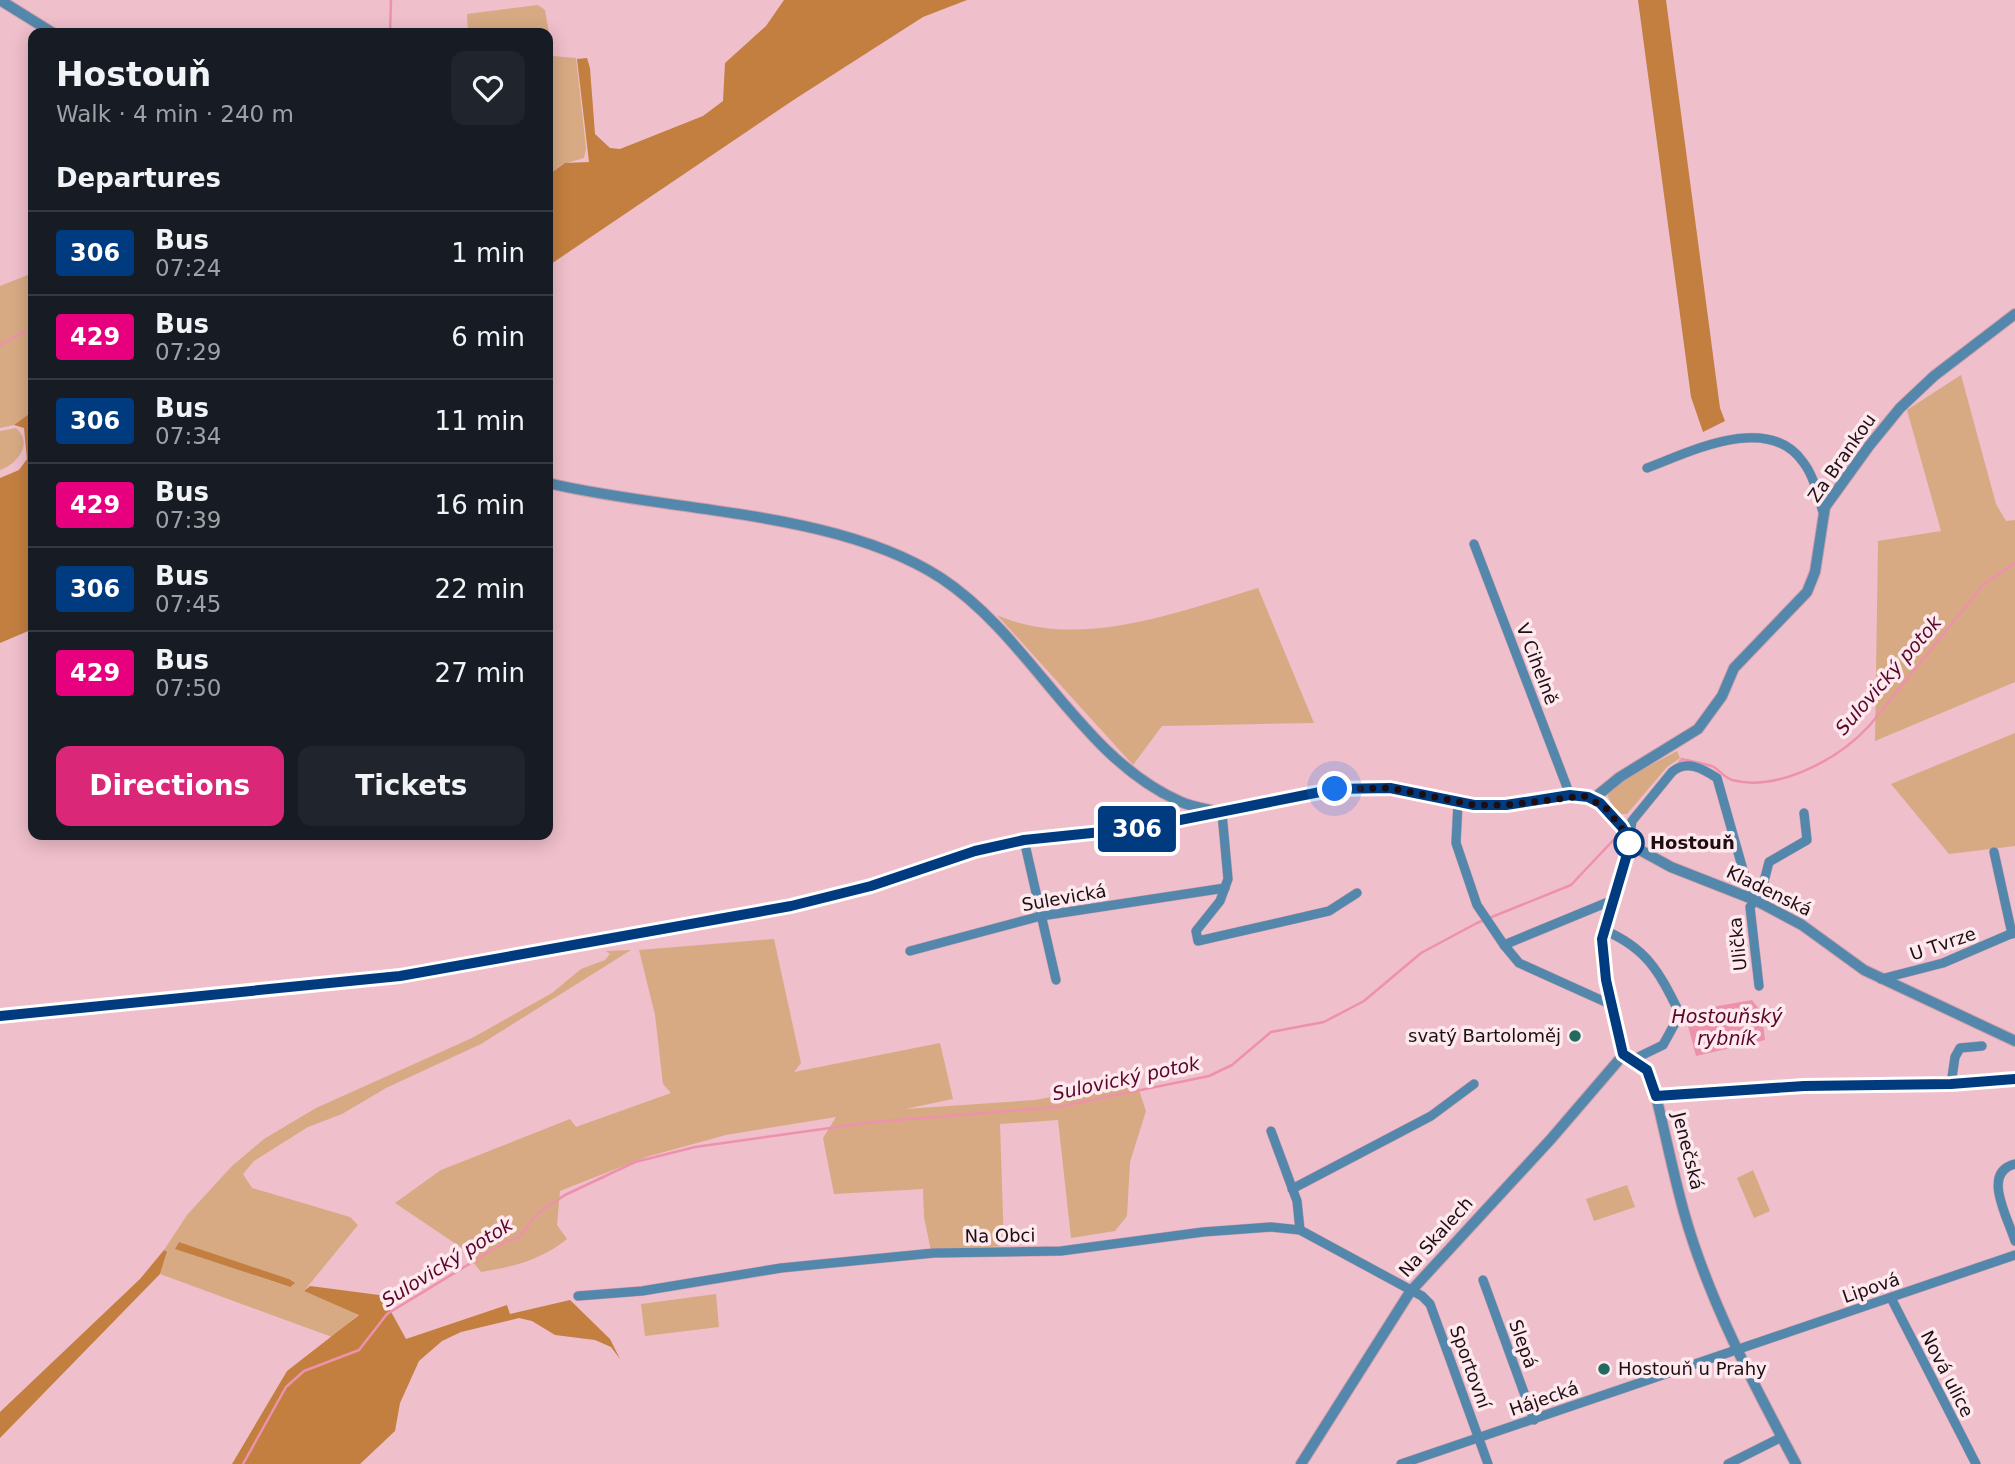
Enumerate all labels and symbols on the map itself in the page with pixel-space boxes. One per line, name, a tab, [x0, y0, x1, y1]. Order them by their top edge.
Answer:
street label: Za Brankou	[1803, 409, 1880, 506]
water label: Sulovický potok	[1830, 610, 1946, 739]
street label: V Cihelně	[1512, 620, 1563, 708]
your location	[1317, 771, 1352, 806]
line badge: 306	[1097, 806, 1177, 852]
marker: Hostouň	[1614, 828, 1644, 858]
place label: Hostouň	[1650, 832, 1735, 853]
street label: Kladenská	[1723, 861, 1815, 920]
street label: Sulevická	[1020, 880, 1108, 915]
street label: Ulička	[1724, 916, 1751, 972]
street label: U Tvrze	[1907, 922, 1979, 965]
water label: Hostouňský rybník	[1671, 1005, 1783, 1049]
place label: svatý Bartoloměj	[1408, 1025, 1561, 1046]
marker: svatý Bartoloměj	[1567, 1028, 1583, 1044]
water label: Sulovický potok	[1050, 1051, 1203, 1104]
street label: Jenečská	[1668, 1109, 1708, 1192]
street label: Na Skalech	[1394, 1192, 1477, 1281]
water label: Sulovický potok	[378, 1212, 517, 1311]
street label: Na Obci	[964, 1224, 1036, 1247]
street label: Lipová	[1839, 1268, 1902, 1307]
street label: Slepá	[1505, 1317, 1542, 1371]
street label: Sportovní	[1446, 1323, 1495, 1412]
street label: Nová ulice	[1917, 1327, 1978, 1421]
place label: Hostouň u Prahy	[1618, 1358, 1767, 1379]
marker: Hostouň u Prahy	[1596, 1361, 1612, 1377]
street label: Hájecká	[1507, 1377, 1581, 1420]

